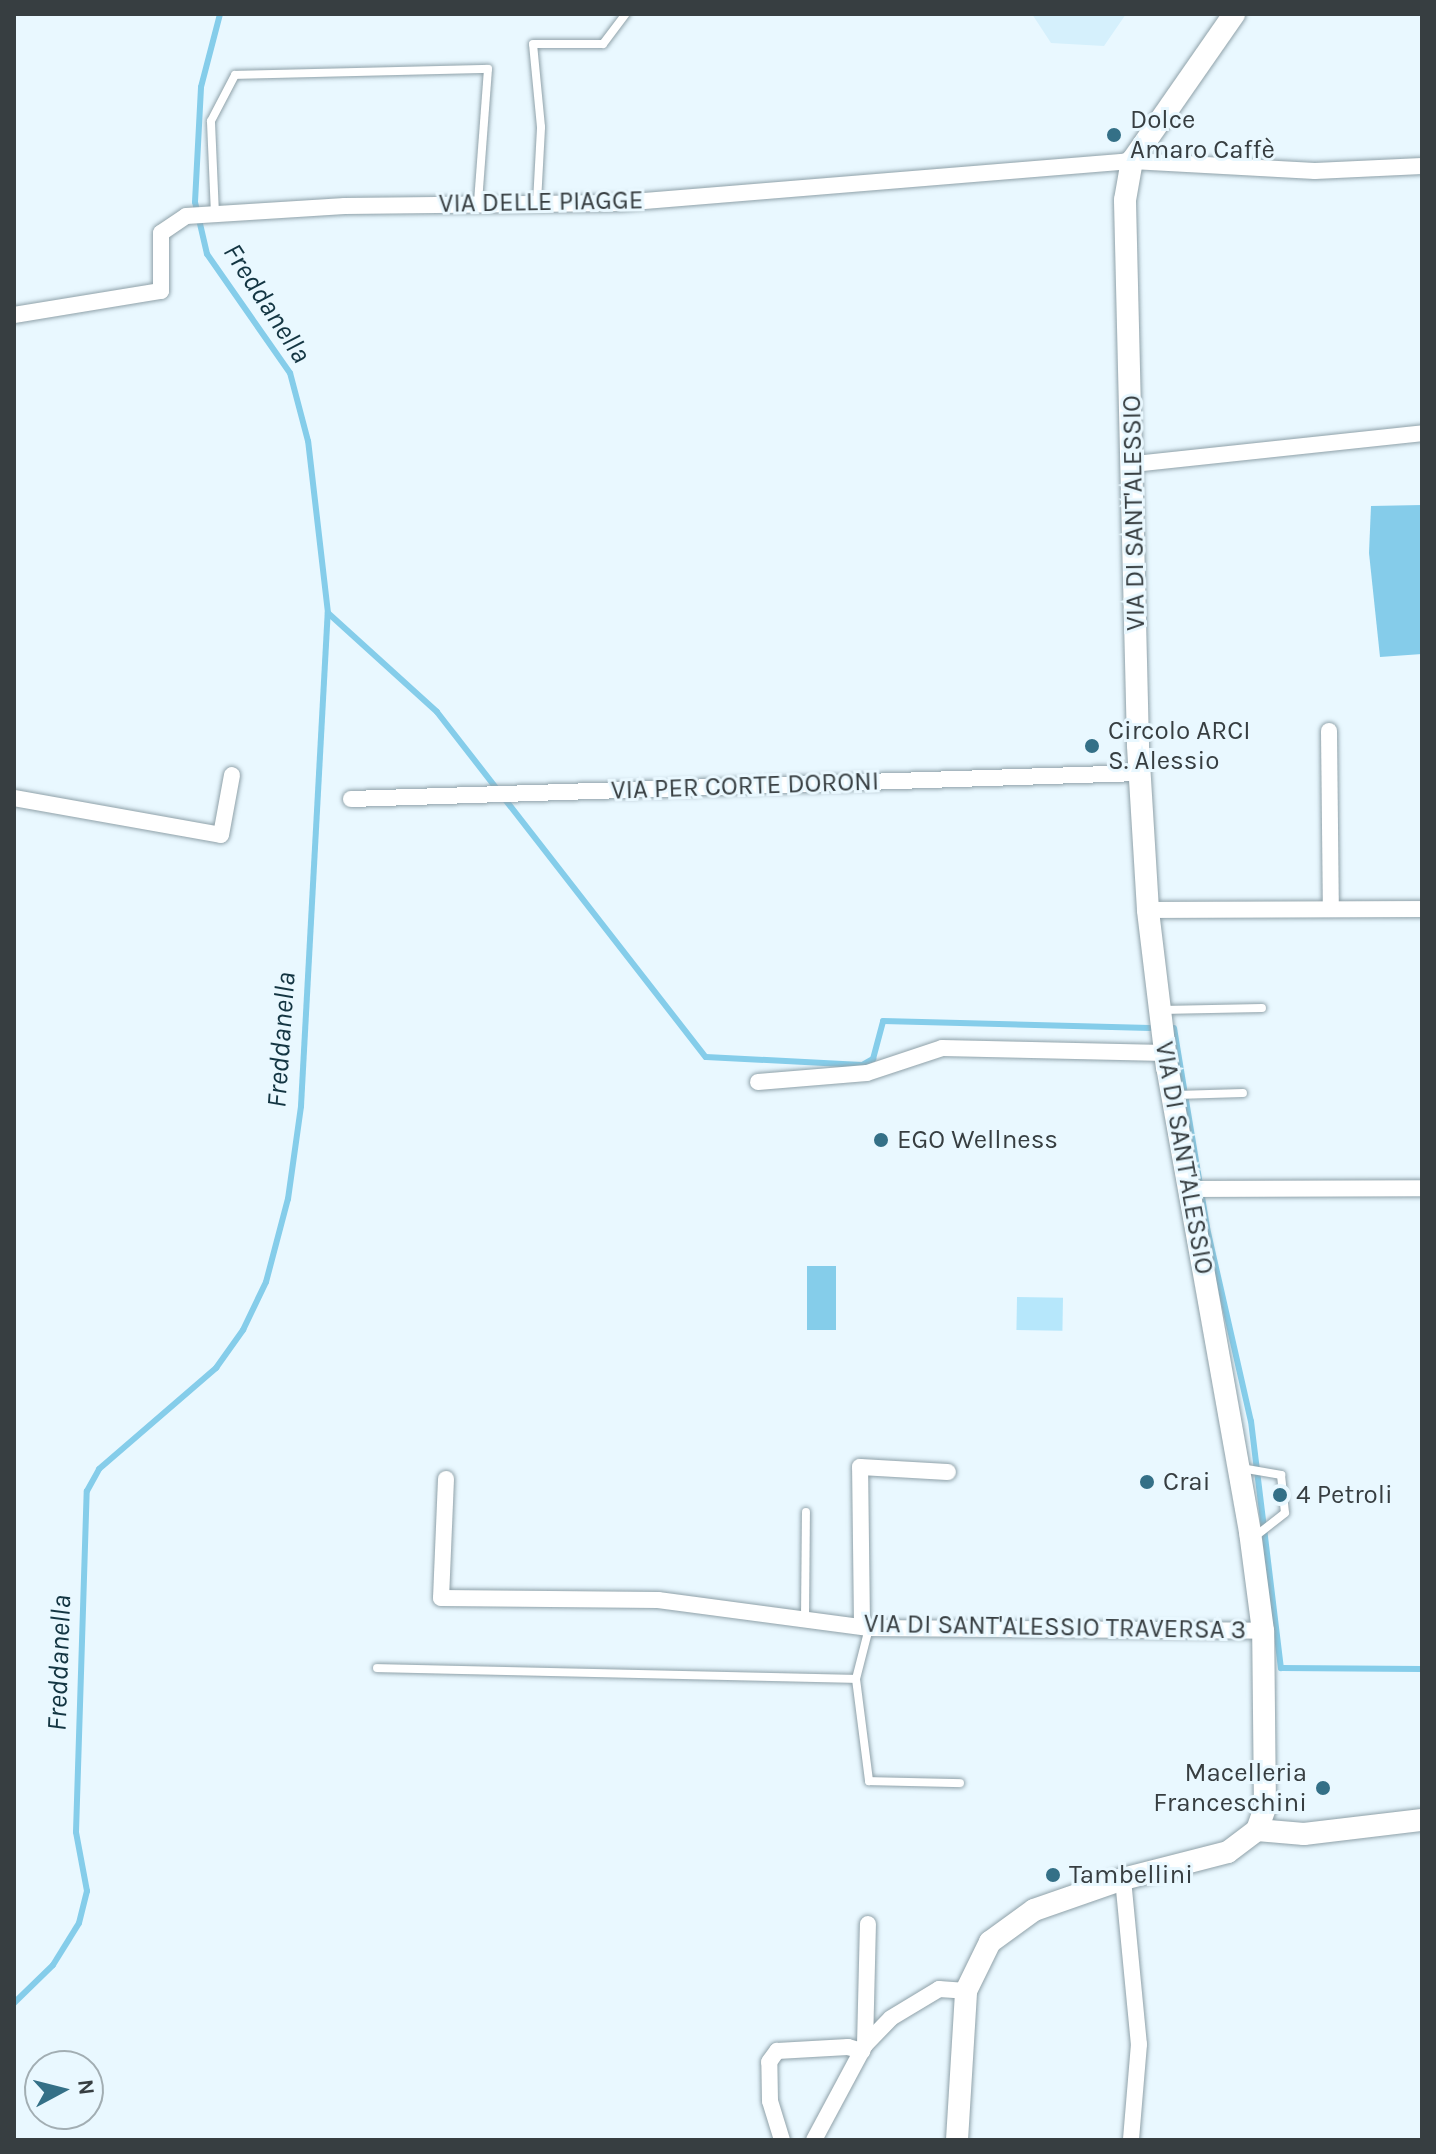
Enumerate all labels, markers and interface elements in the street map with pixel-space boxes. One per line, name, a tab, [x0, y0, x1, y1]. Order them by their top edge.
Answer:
place label: Dolce Amaro Caffè	[1130, 104, 1275, 166]
marker: Dolce Amaro Caffè	[1105, 126, 1123, 144]
street label: VIA DELLE PIAGGE	[438, 185, 644, 219]
water label: Freddanella	[216, 237, 318, 369]
street label: VIA DI SANT'ALESSIO	[1116, 395, 1152, 631]
place label: Circolo ARCI S. Alessio	[1108, 715, 1250, 776]
marker: Circolo ARCI S. Alessio	[1083, 737, 1101, 755]
street label: VIA PER CORTE DORONI	[610, 766, 880, 806]
water label: Freddanella	[259, 971, 303, 1109]
street label: VIA DI SANT'ALESSIO	[1148, 1039, 1220, 1277]
place label: EGO Wellness	[897, 1124, 1058, 1156]
marker: EGO Wellness	[872, 1131, 890, 1149]
place label: Crai	[1163, 1466, 1210, 1498]
marker: Crai	[1138, 1473, 1156, 1491]
place label: 4 Petroli	[1296, 1479, 1393, 1511]
marker: 4 Petroli	[1271, 1486, 1289, 1504]
water label: Freddanella	[40, 1594, 78, 1732]
street label: VIA DI SANT'ALESSIO TRAVERSA 3	[864, 1608, 1246, 1646]
place label: Macelleria Franceschini	[1153, 1757, 1307, 1818]
marker: Macelleria Franceschini	[1314, 1779, 1332, 1797]
place label: Tambellini	[1069, 1859, 1193, 1891]
marker: Tambellini	[1044, 1866, 1062, 1884]
north arrow	[24, 2050, 104, 2130]
text: N	[72, 2078, 100, 2097]

